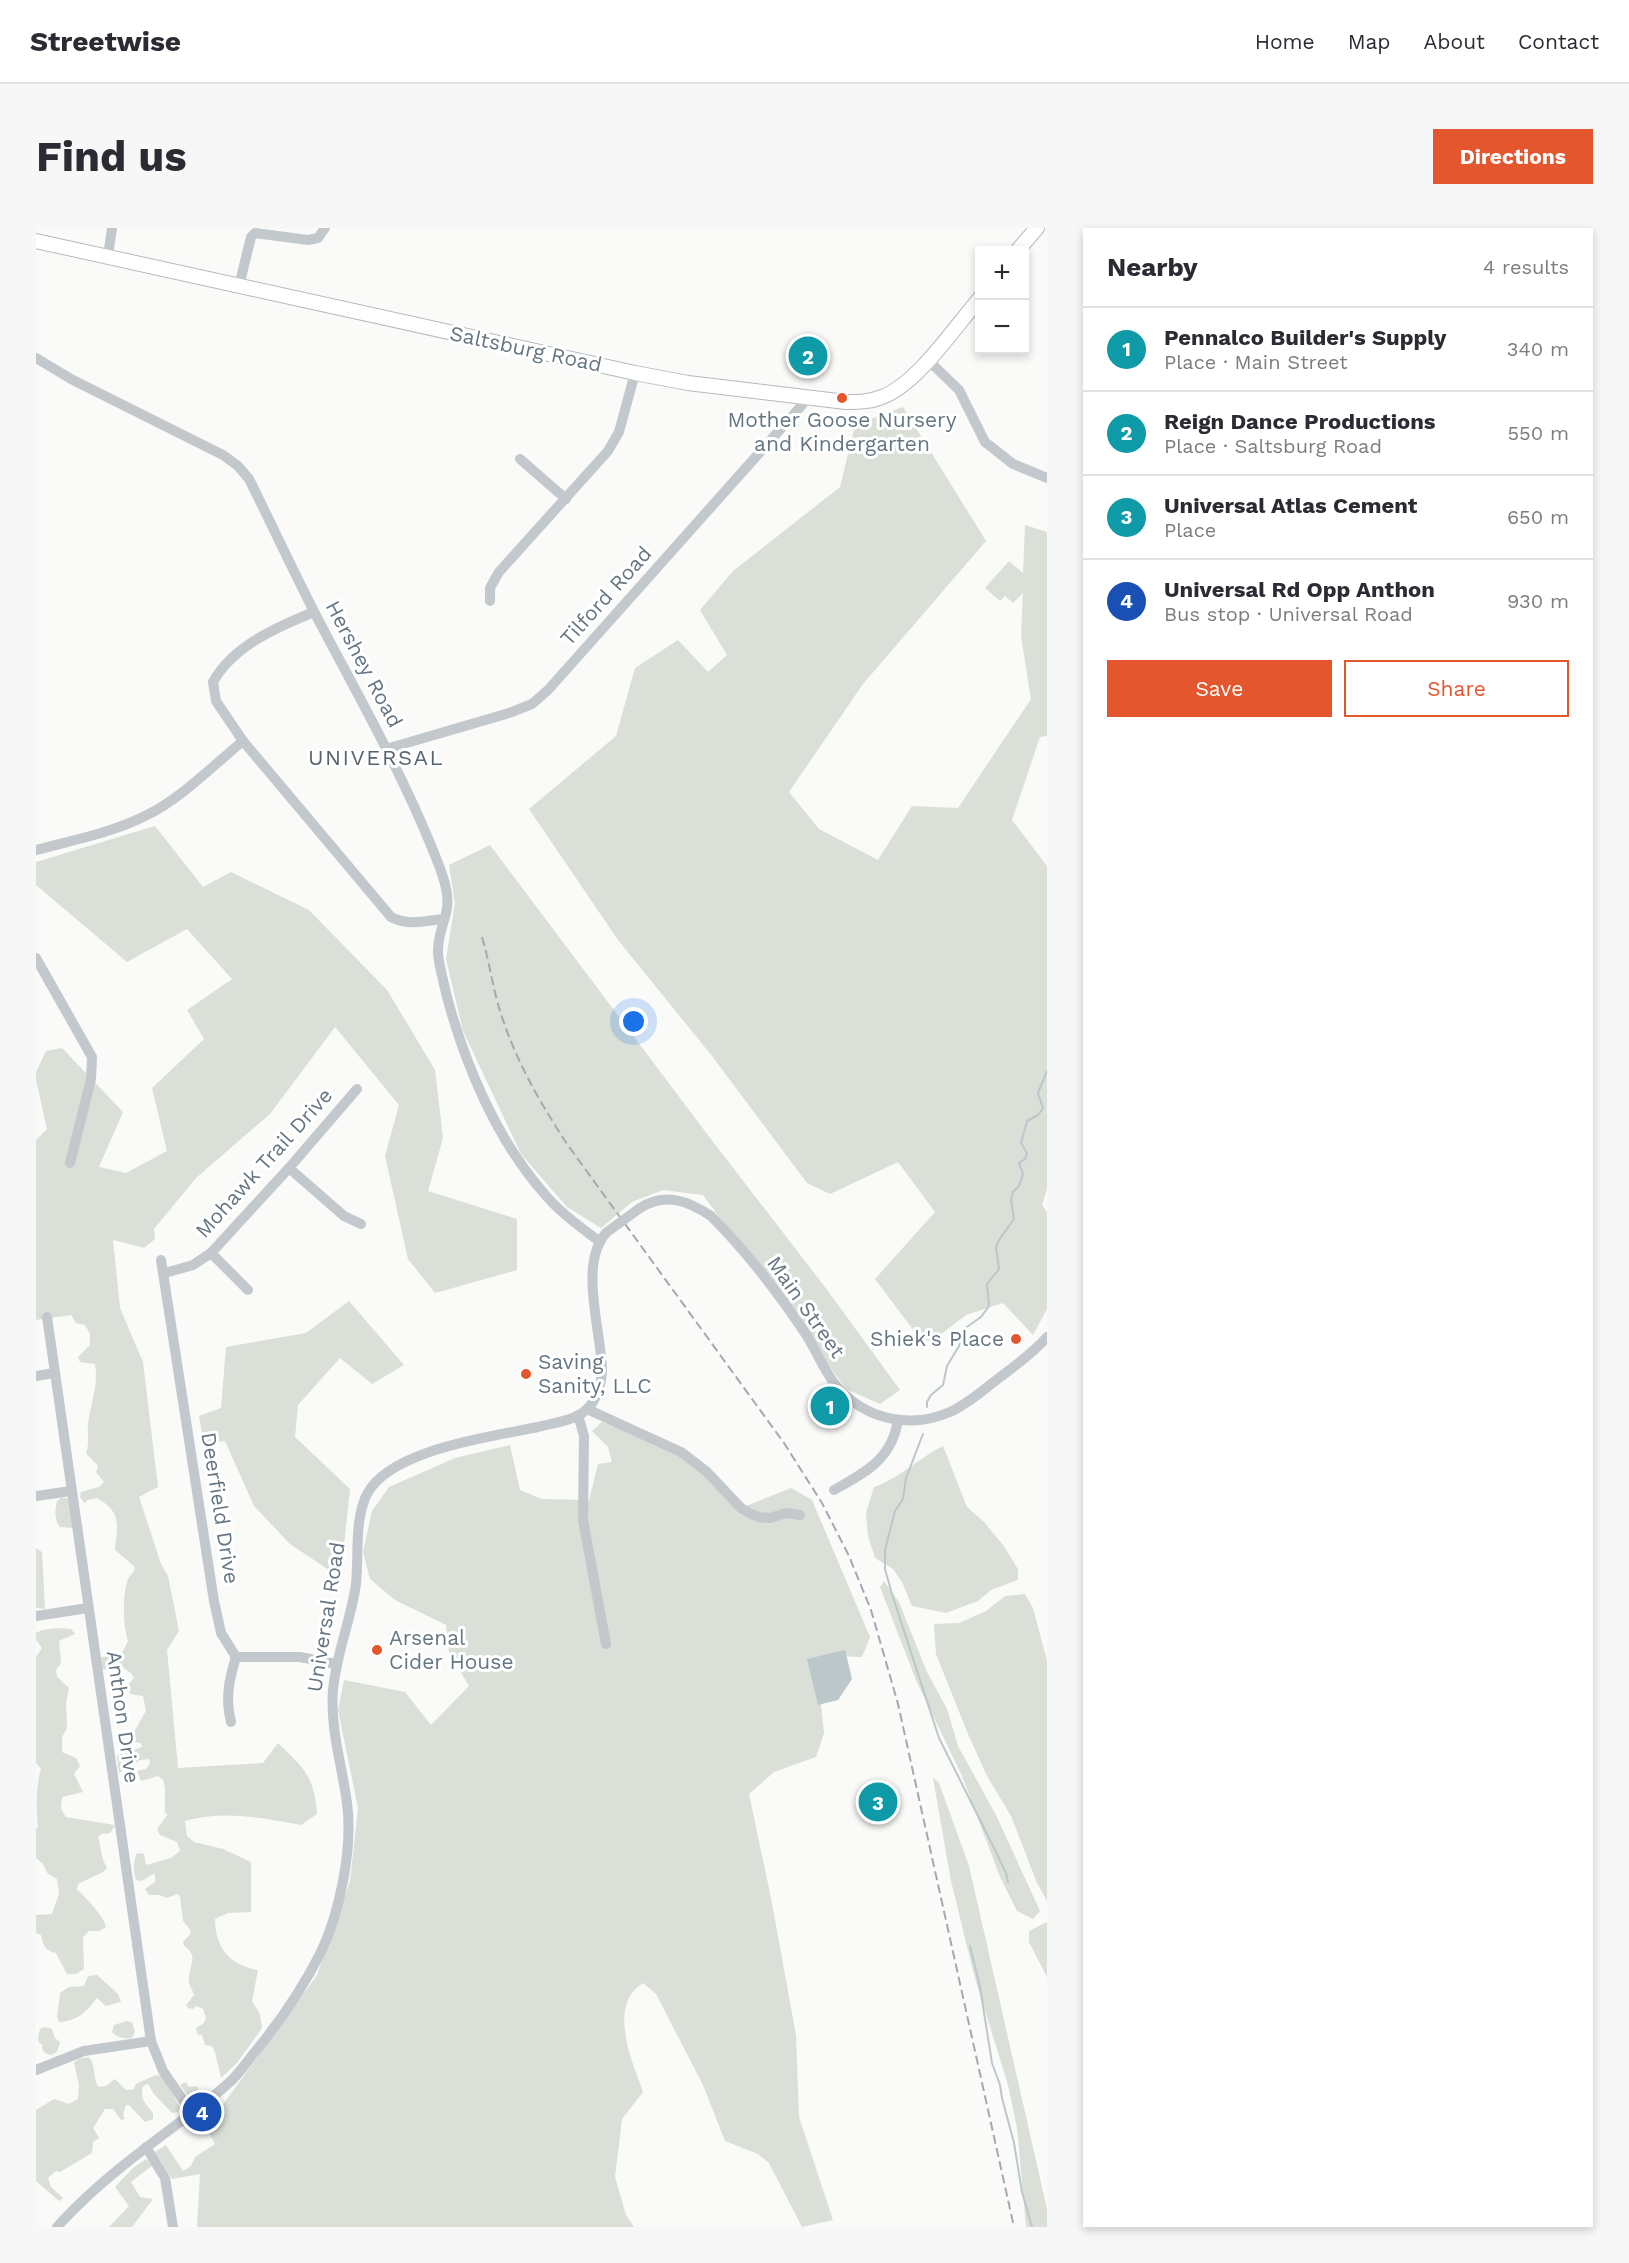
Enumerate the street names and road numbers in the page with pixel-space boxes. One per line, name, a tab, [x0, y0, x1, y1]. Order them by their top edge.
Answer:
street label: Saltsburg Road	[448, 320, 604, 377]
street label: Tilford Road	[555, 541, 657, 650]
street label: Hershey Road	[321, 596, 408, 731]
street label: Mohawk Trail Drive	[190, 1083, 337, 1243]
street label: Main Street	[762, 1251, 851, 1363]
street label: Deerfield Drive	[196, 1430, 245, 1585]
street label: Universal Road	[301, 1540, 350, 1694]
street label: Anthon Drive	[102, 1649, 145, 1785]

